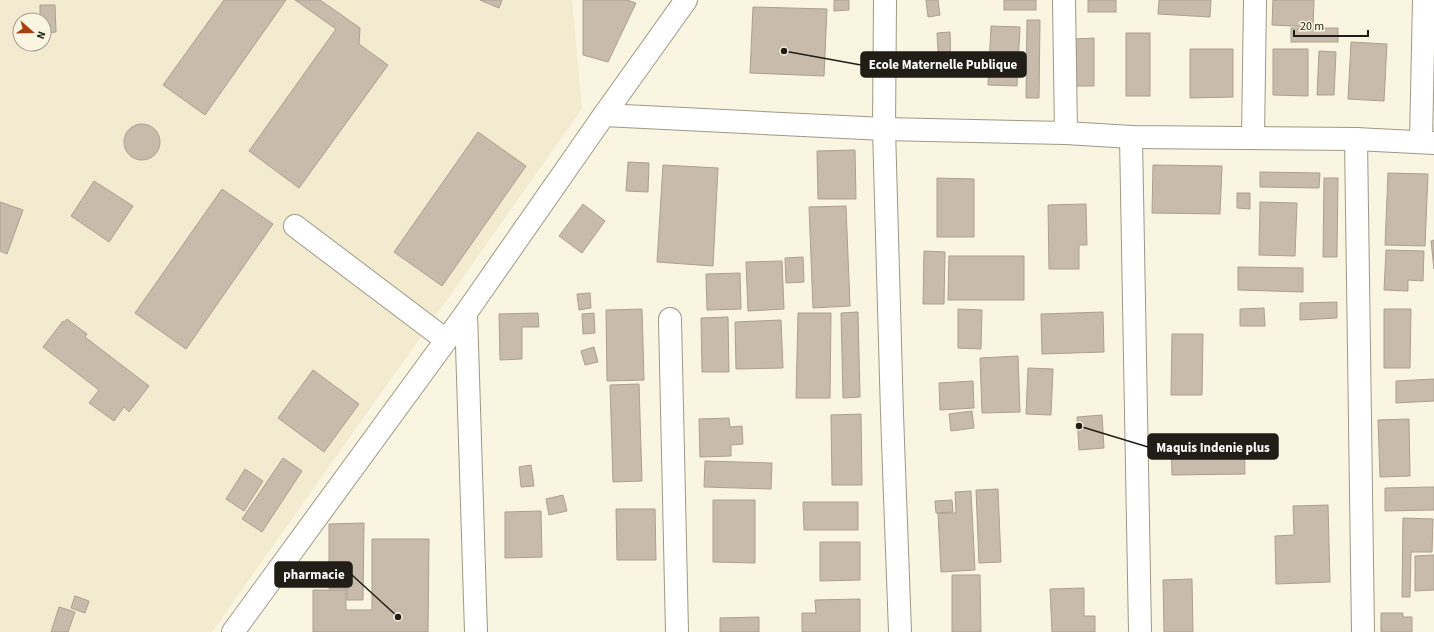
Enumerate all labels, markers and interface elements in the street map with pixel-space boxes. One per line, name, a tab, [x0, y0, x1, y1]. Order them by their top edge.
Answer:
north arrow	[12, 12, 52, 52]
scale bar	[1294, 12, 1368, 38]
text: 20 m	[1300, 18, 1324, 35]
text: N	[33, 29, 49, 41]
callout: Ecole Maternelle Publique	[861, 52, 1026, 77]
text: Ecole Maternelle Publique	[869, 56, 1018, 74]
callout: Maquis Indenie plus	[1148, 434, 1278, 459]
text: Maquis Indenie plus	[1156, 439, 1270, 457]
callout: pharmacie	[275, 562, 352, 587]
text: pharmacie	[283, 566, 345, 584]

